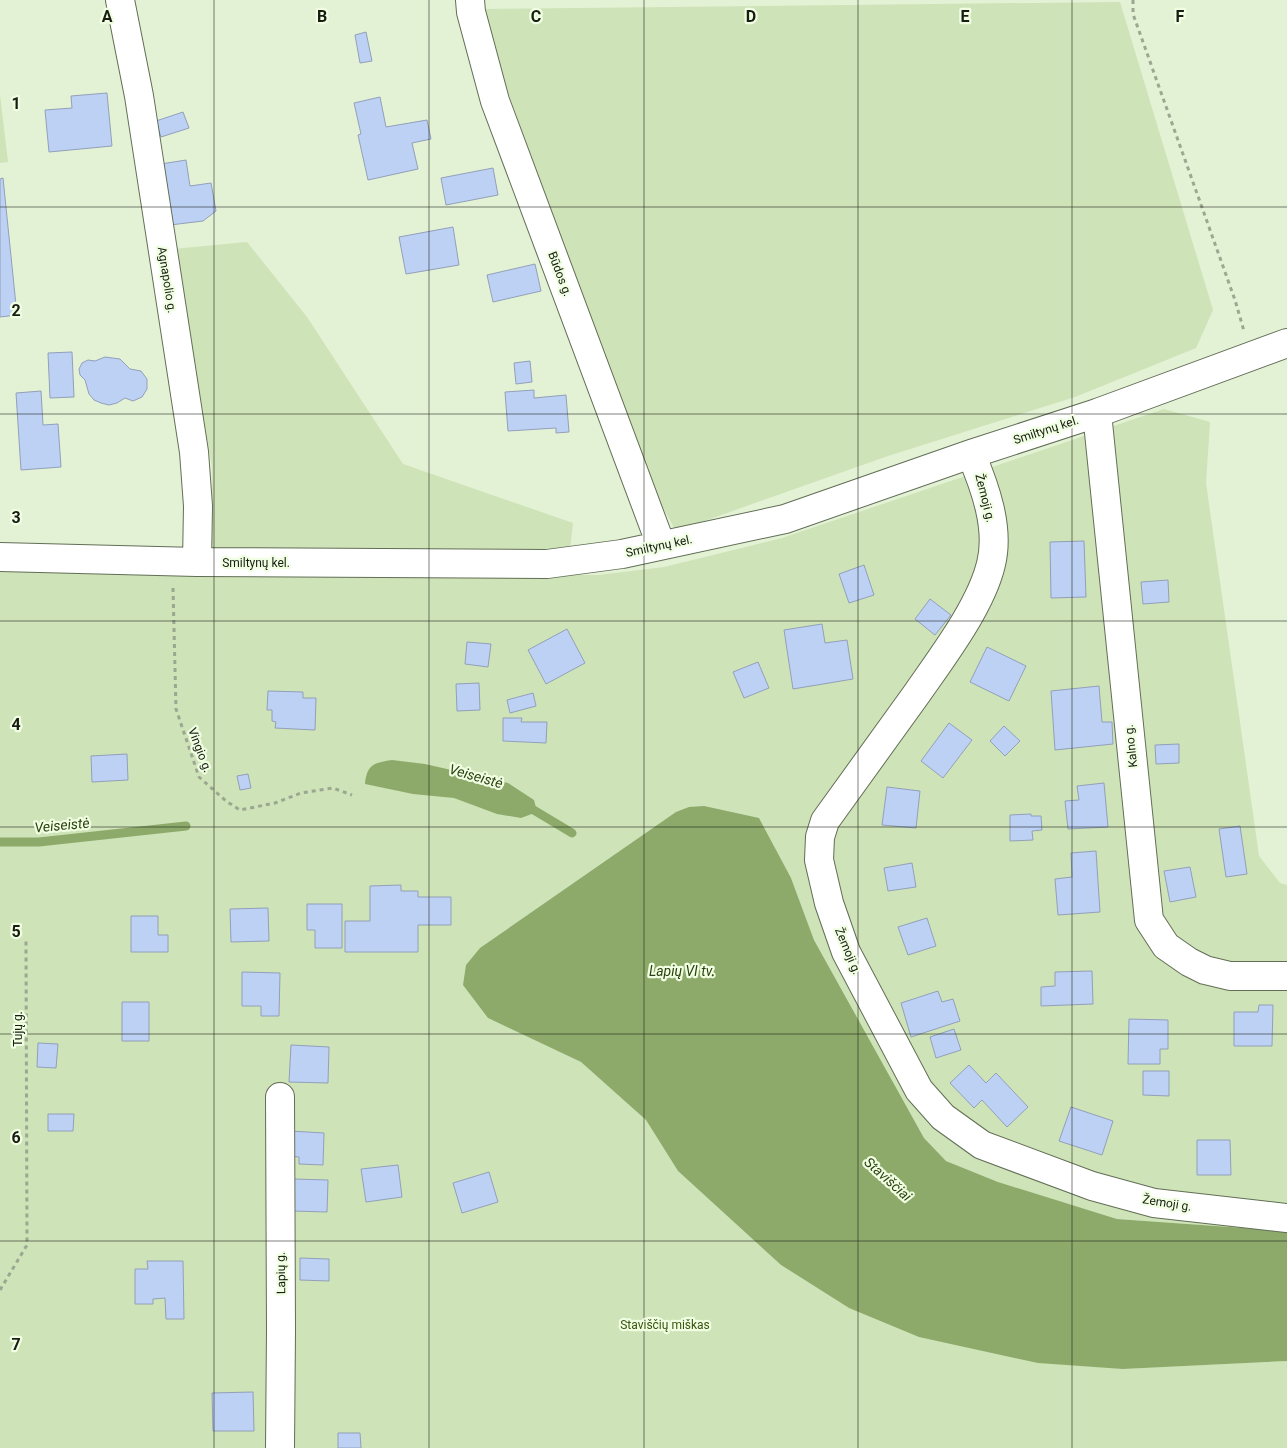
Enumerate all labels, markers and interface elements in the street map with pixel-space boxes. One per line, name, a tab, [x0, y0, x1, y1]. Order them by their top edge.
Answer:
text: A	[102, 7, 113, 26]
text: B	[317, 7, 327, 26]
text: C	[531, 7, 541, 26]
text: D	[746, 7, 756, 26]
text: E	[961, 7, 970, 26]
text: F	[1176, 7, 1185, 26]
text: 1	[11, 94, 21, 113]
street label: Agnapolio g.	[155, 246, 179, 314]
street label: Būdos g.	[545, 250, 575, 298]
text: 2	[11, 301, 21, 320]
street label: Smiltynų kel.	[1012, 413, 1080, 447]
street label: Žemoji g.	[972, 472, 999, 524]
text: 3	[11, 508, 21, 527]
street label: Smiltynų kel.	[624, 532, 694, 560]
street label: Smiltynų kel.	[222, 556, 290, 570]
text: 4	[11, 715, 21, 734]
street label: Kalno g.	[1122, 724, 1140, 768]
street label: Vingio g.	[185, 726, 215, 774]
water label: Veiseistė	[447, 761, 505, 791]
water label: Veiseistė	[34, 815, 90, 835]
text: 5	[11, 922, 21, 941]
street label: Žemoji g.	[832, 925, 865, 977]
water label: Lapių VI tv.	[649, 963, 715, 979]
street label: Tujų g.	[11, 1011, 25, 1047]
text: 6	[11, 1128, 21, 1147]
water label: Staviščiai	[861, 1154, 915, 1205]
street label: Žemoji g.	[1141, 1191, 1193, 1214]
street label: Lapių g.	[274, 1252, 288, 1294]
park label: Staviščių miškas	[620, 1318, 710, 1332]
text: 7	[11, 1335, 21, 1354]

